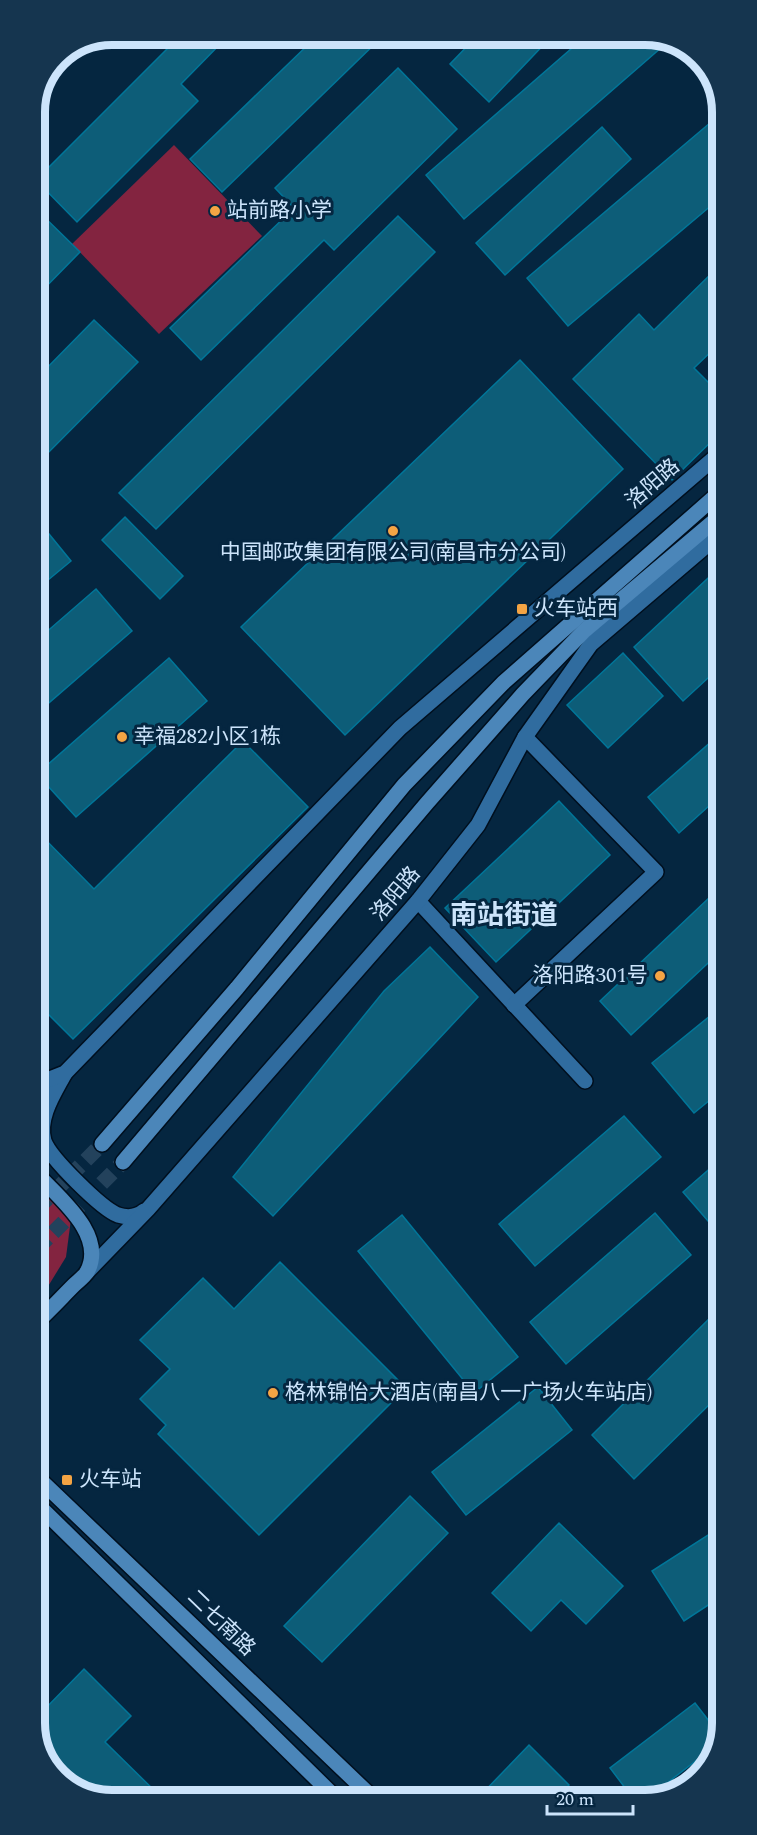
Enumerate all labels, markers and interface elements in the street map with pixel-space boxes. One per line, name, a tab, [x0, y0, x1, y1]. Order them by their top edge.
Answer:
place label: 站前路小学	[227, 195, 332, 227]
marker: 站前路小学	[208, 204, 222, 218]
street label: 洛阳路	[619, 451, 687, 517]
marker: 中国邮政集团有限公司(南昌市分公司)	[386, 524, 400, 538]
place label: 中国邮政集团有限公司(南昌市分公司)	[220, 537, 566, 569]
place label: 火车站西	[534, 593, 618, 625]
marker: 火车站西	[515, 602, 529, 616]
place label: 幸福282小区1栋	[134, 721, 281, 753]
marker: 幸福282小区1栋	[115, 730, 129, 744]
street label: 洛阳路	[363, 860, 429, 928]
district label: 南站街道	[450, 895, 558, 937]
place label: 洛阳路301号	[533, 960, 648, 992]
marker: 洛阳路301号	[653, 969, 667, 983]
place label: 格林锦怡大酒店(南昌八一广场火车站店)	[285, 1377, 653, 1409]
marker: 格林锦怡大酒店(南昌八一广场火车站店)	[266, 1386, 280, 1400]
place label: 火车站	[79, 1464, 142, 1496]
marker: 火车站	[60, 1473, 74, 1487]
street label: 二七南路	[180, 1582, 262, 1664]
scale bar	[547, 1778, 632, 1816]
text: 20 m	[556, 1786, 594, 1813]

